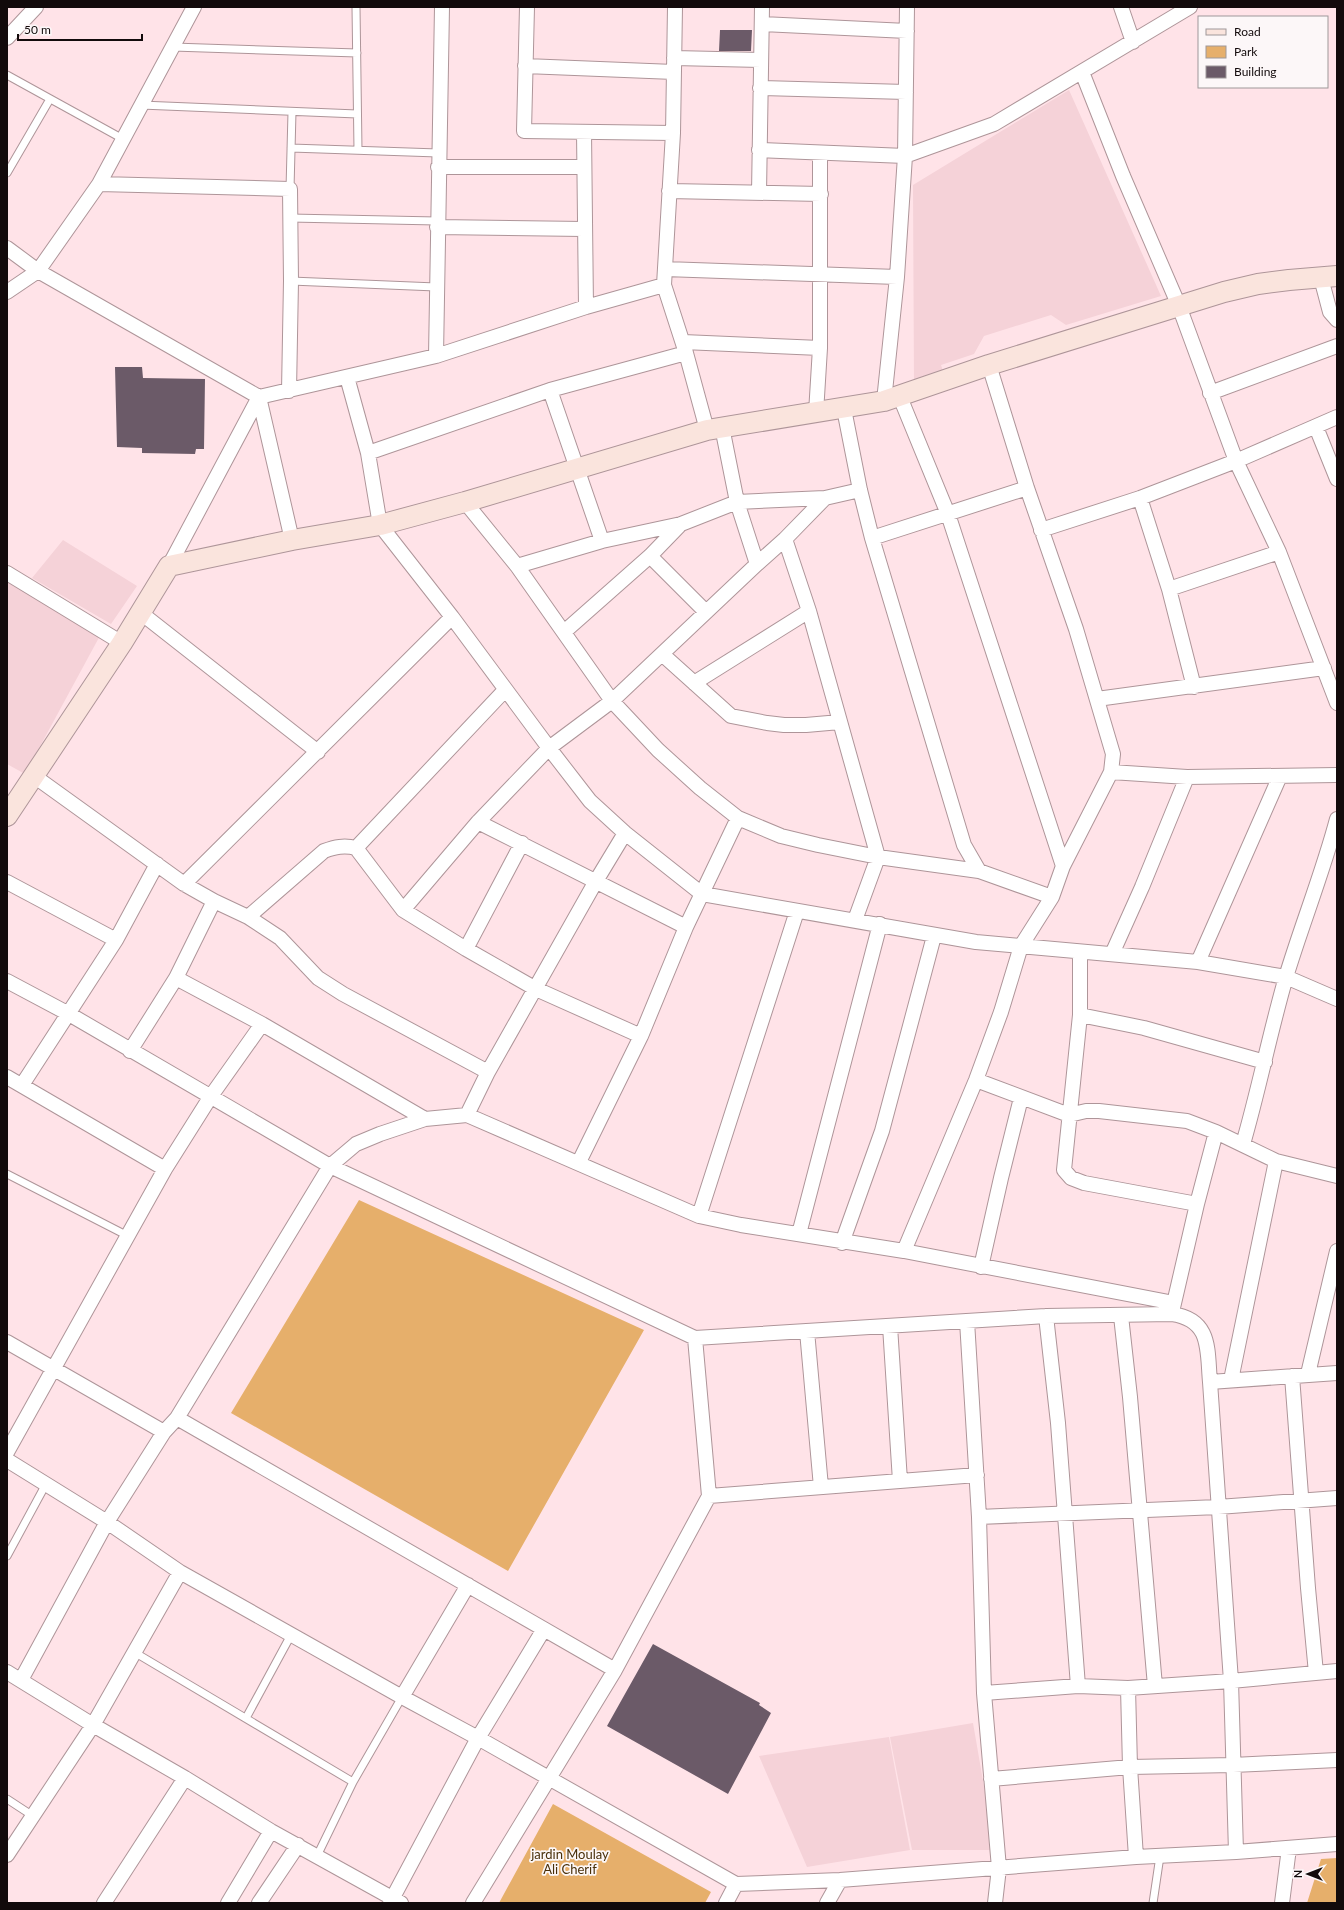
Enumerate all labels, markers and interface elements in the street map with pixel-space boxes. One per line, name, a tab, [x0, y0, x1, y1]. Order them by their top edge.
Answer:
scale bar	[18, 16, 142, 42]
legend	[1198, 16, 1328, 88]
text: 50 m	[24, 22, 51, 37]
text: Road	[1234, 24, 1261, 39]
text: Park	[1234, 44, 1258, 59]
text: Building	[1234, 64, 1277, 79]
park label: jardin Moulay Ali Cherif	[530, 1846, 609, 1877]
north arrow	[1288, 1854, 1328, 1894]
text: N	[1291, 1870, 1304, 1878]

